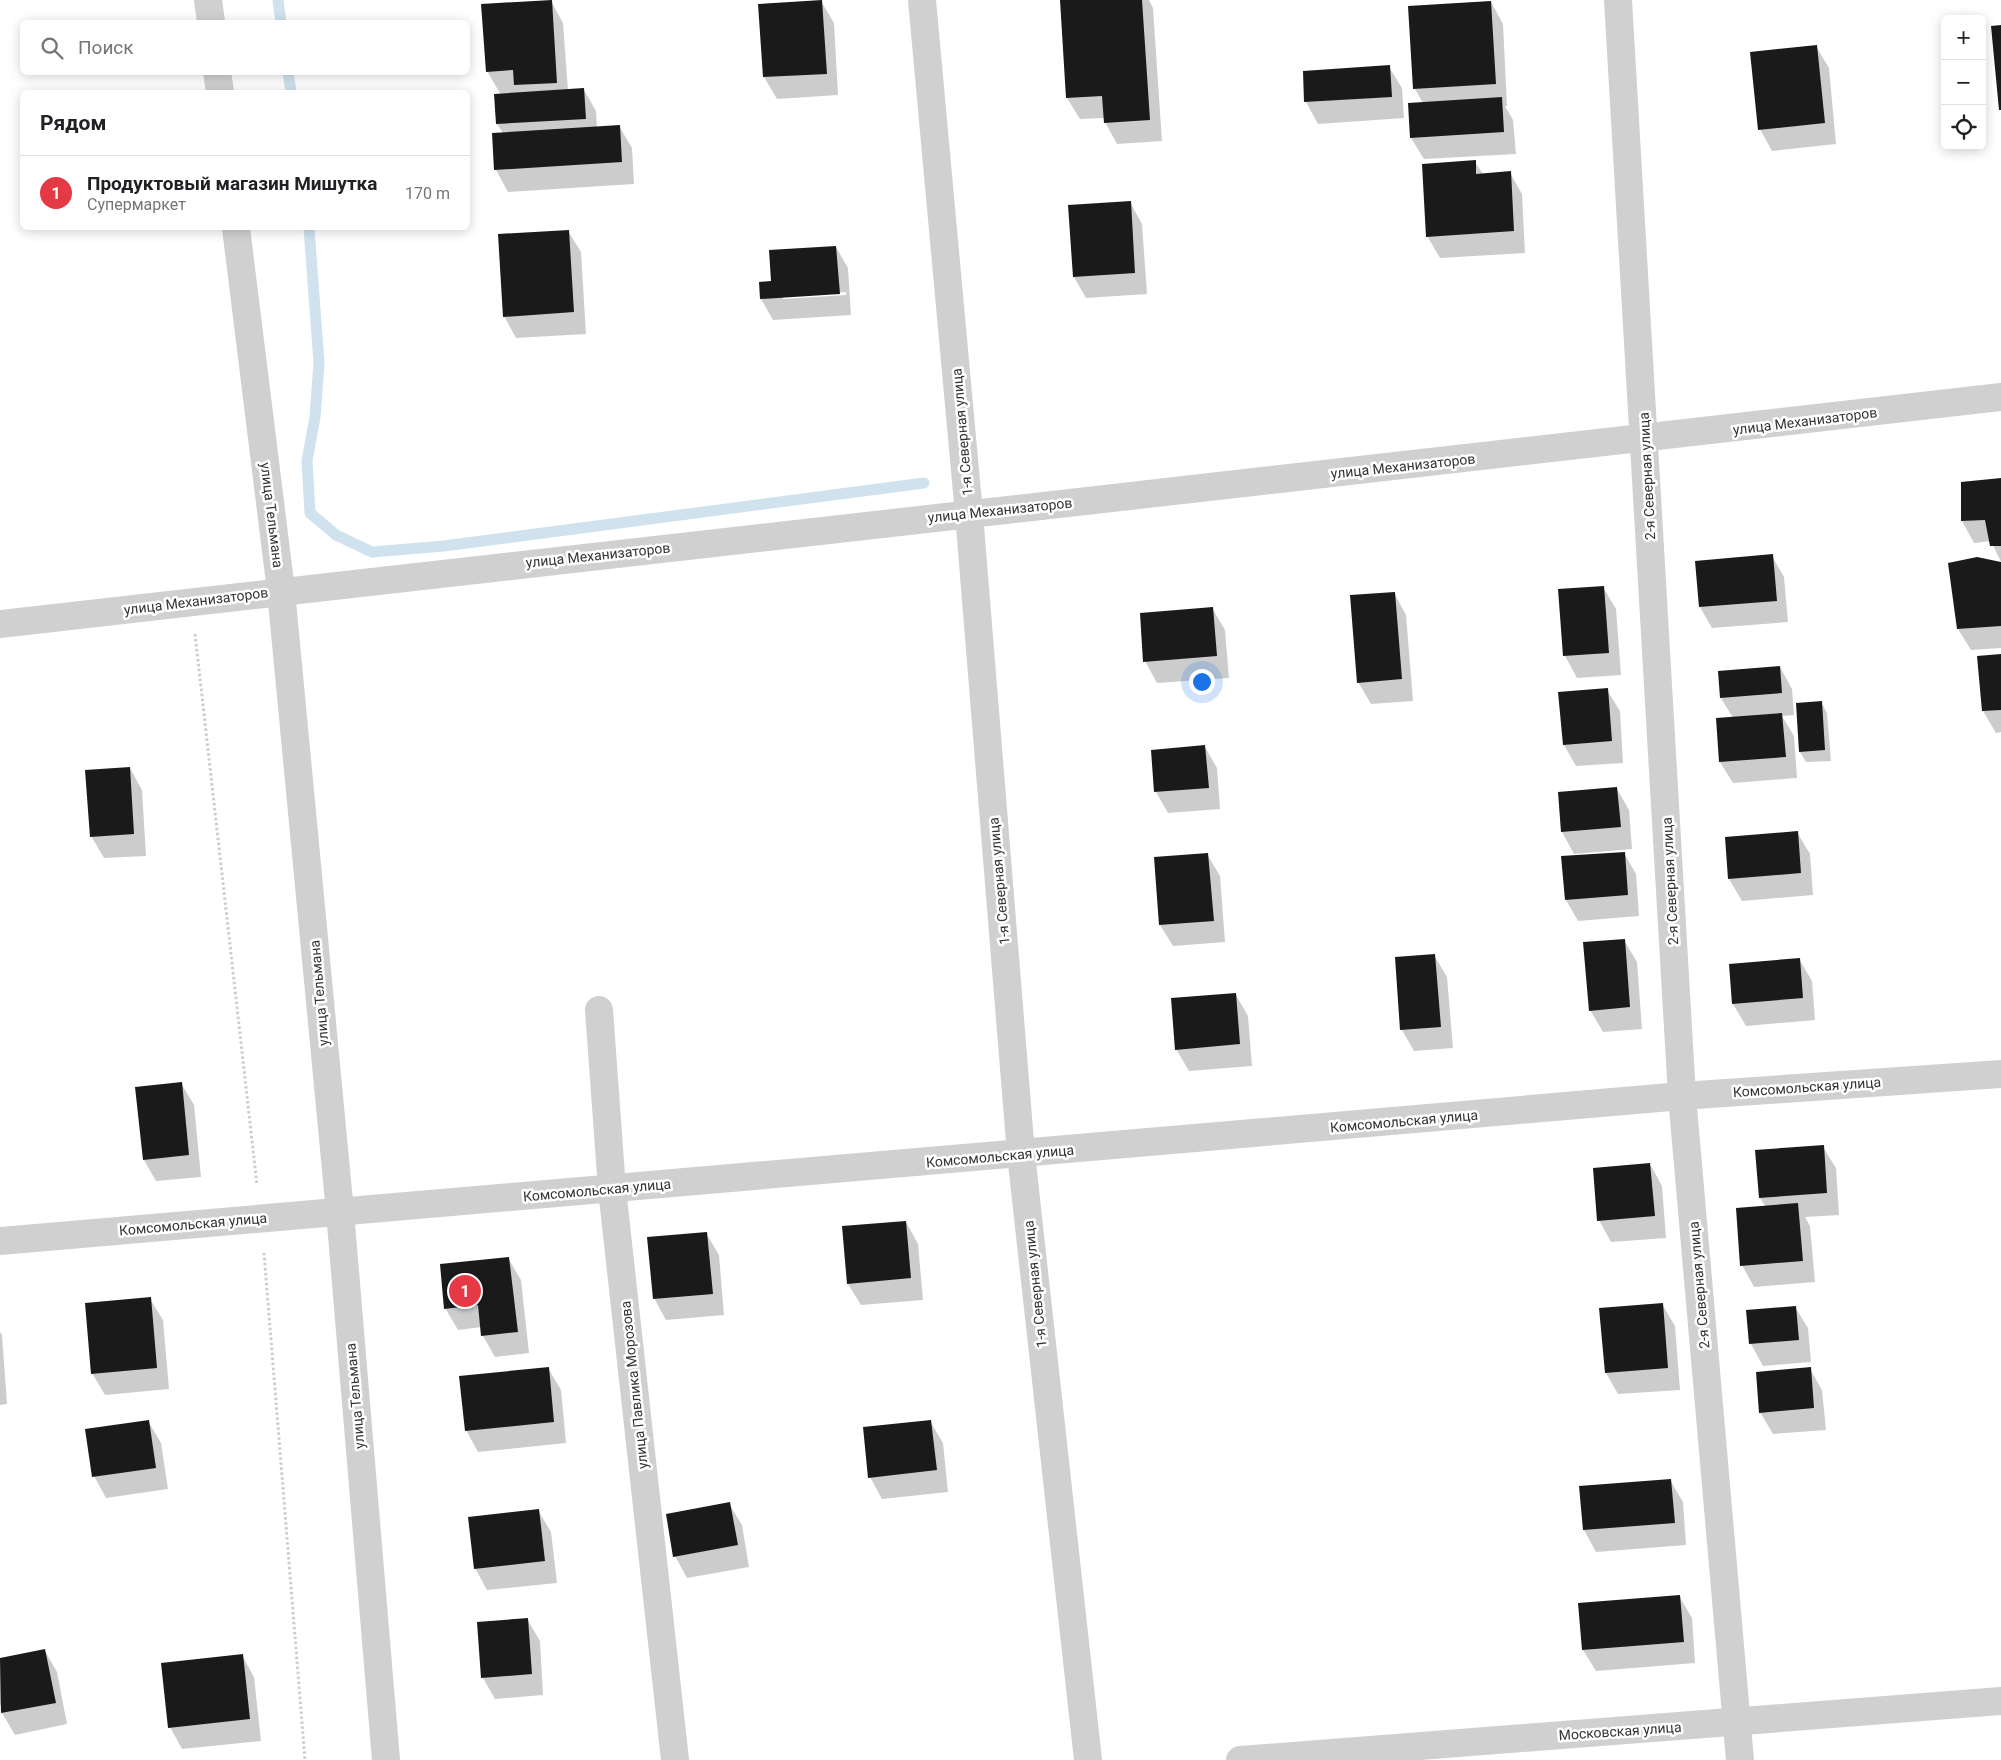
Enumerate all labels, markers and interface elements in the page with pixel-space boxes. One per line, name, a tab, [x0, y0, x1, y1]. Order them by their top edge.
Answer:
map controls	[1941, 15, 1986, 150]
button: +	[1941, 15, 1986, 60]
search box	[20, 20, 470, 75]
icon: search	[38, 34, 66, 62]
text: Поиск	[78, 36, 134, 59]
button: −	[1941, 60, 1986, 105]
button: locate	[1941, 105, 1986, 150]
text: Рядом	[40, 111, 106, 135]
text: Продуктовый магазин Мишутка	[87, 172, 377, 195]
text: 1	[51, 184, 61, 203]
text: 170 m	[405, 184, 450, 203]
text: Супермаркет	[87, 195, 186, 214]
street label: 1-я Северная улица	[948, 368, 976, 496]
street label: улица Механизаторов	[1732, 404, 1878, 438]
street label: 2-я Северная улица	[1636, 412, 1658, 540]
street label: улица Механизаторов	[1330, 450, 1476, 482]
street label: улица Тельмана	[258, 461, 286, 569]
street label: улица Механизаторов	[927, 494, 1073, 526]
street label: улица Механизаторов	[525, 539, 671, 571]
street label: улица Механизаторов	[123, 584, 269, 618]
your location	[1189, 669, 1215, 695]
street label: 1-я Северная улица	[985, 817, 1013, 945]
street label: 2-я Северная улица	[1659, 817, 1681, 945]
street label: улица Тельмана	[306, 939, 332, 1047]
street label: Комсомольская улица	[1732, 1074, 1882, 1100]
street label: Комсомольская улица	[1329, 1107, 1479, 1135]
street label: Комсомольская улица	[925, 1142, 1075, 1170]
street label: Комсомольская улица	[522, 1176, 672, 1204]
street label: Комсомольская улица	[118, 1210, 268, 1238]
street label: 1-я Северная улица	[1020, 1220, 1050, 1348]
street label: 2-я Северная улица	[1685, 1221, 1713, 1349]
pin: 1	[449, 1272, 481, 1310]
street label: улица Павлика Морозова	[617, 1300, 651, 1470]
street label: улица Тельмана	[342, 1342, 368, 1450]
street label: Московская улица	[1558, 1719, 1682, 1743]

